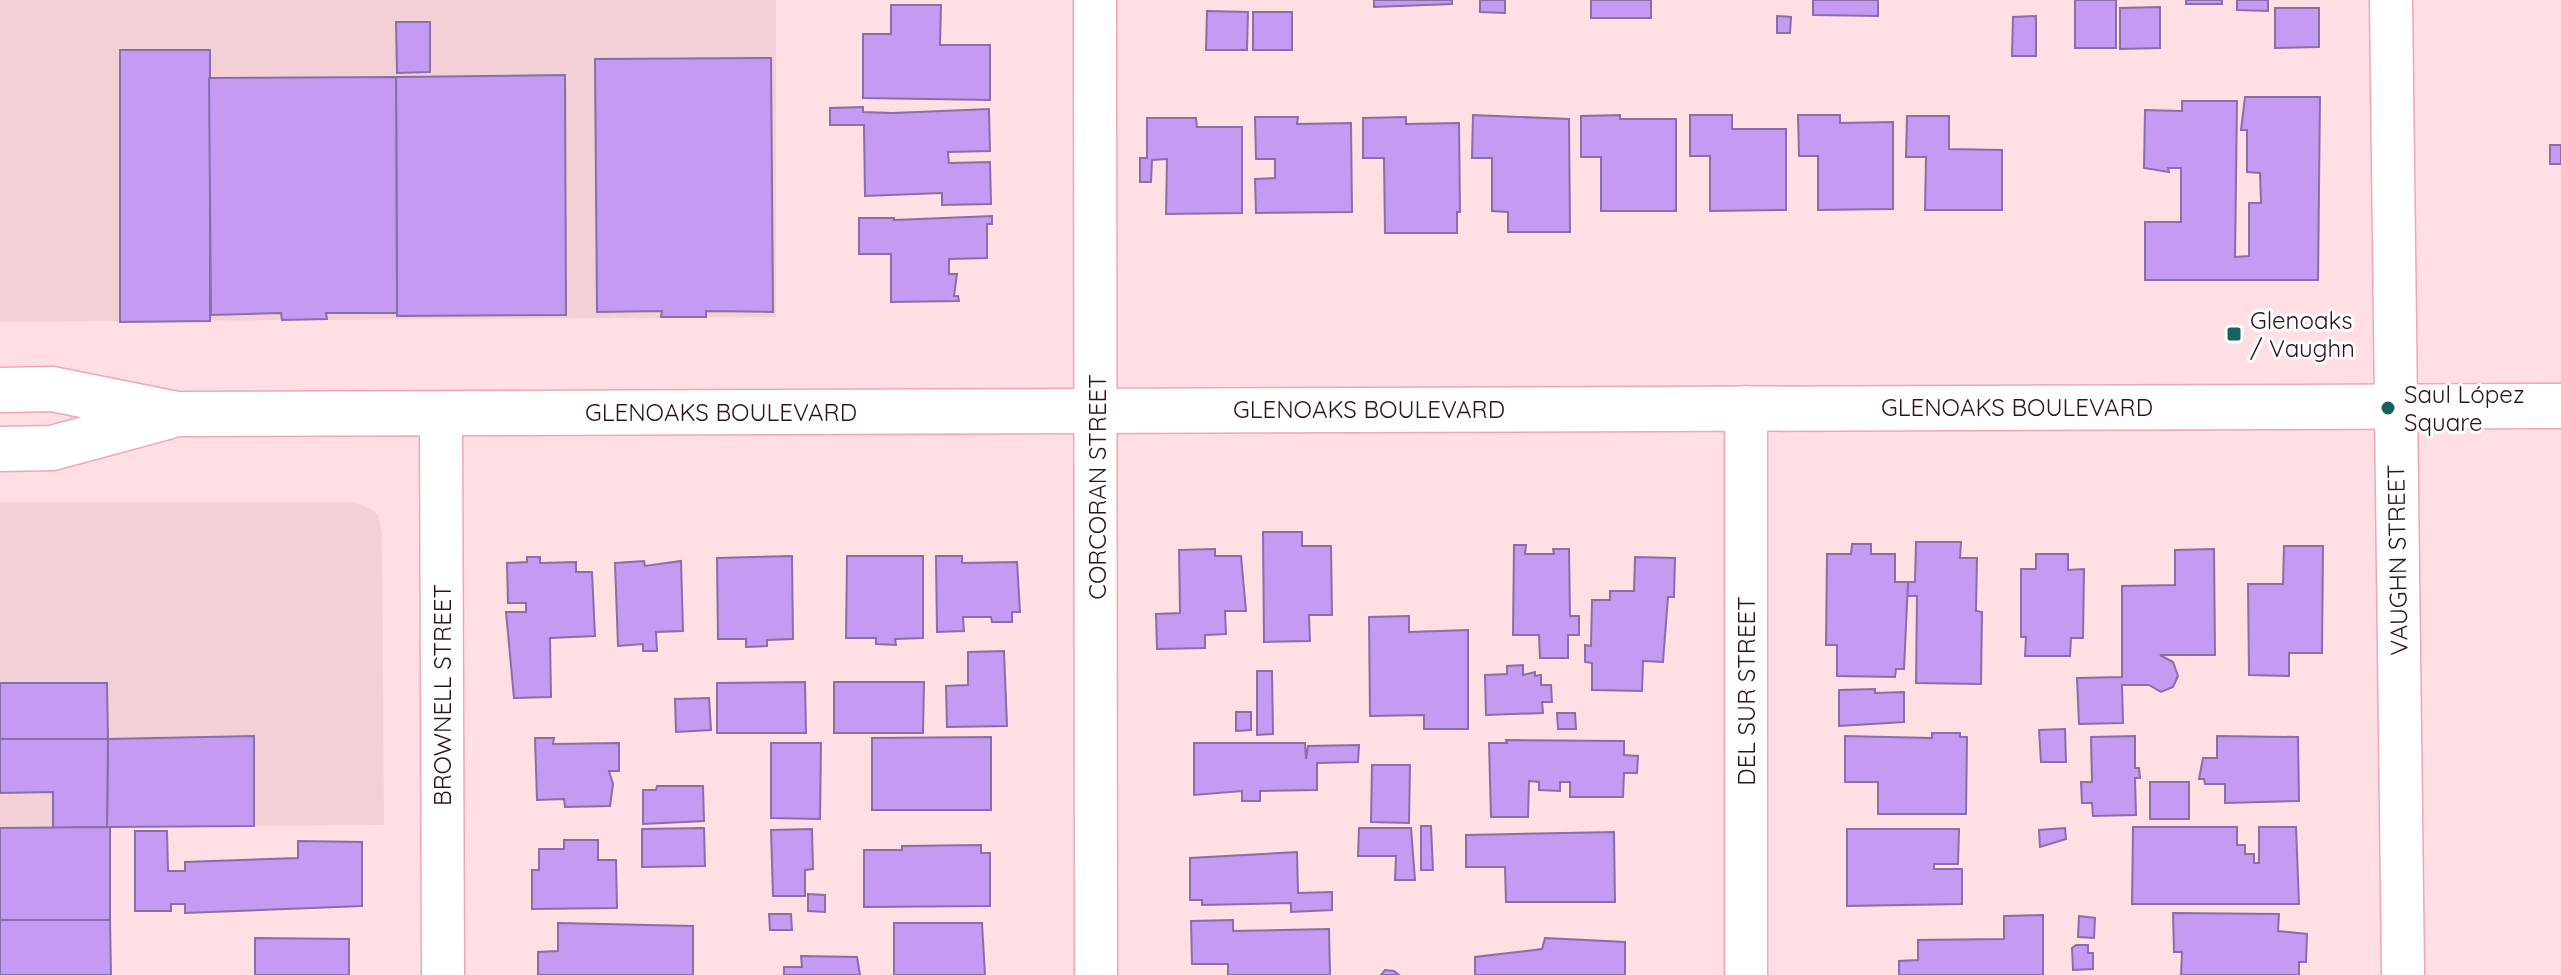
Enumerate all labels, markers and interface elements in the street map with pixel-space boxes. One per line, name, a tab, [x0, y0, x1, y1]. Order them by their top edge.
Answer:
place label: Glenoaks / Vaughn	[2250, 305, 2355, 363]
marker: Glenoaks / Vaughn	[2225, 325, 2243, 343]
street label: CORCORAN STREET	[1082, 374, 1112, 600]
place label: Saul López Square	[2404, 379, 2524, 437]
street label: GLENOAKS BOULEVARD	[1881, 392, 2153, 422]
street label: GLENOAKS BOULEVARD	[1233, 394, 1505, 424]
street label: GLENOAKS BOULEVARD	[585, 397, 857, 427]
marker: Saul López Square	[2379, 399, 2397, 417]
street label: VAUGHN STREET	[2380, 464, 2414, 656]
street label: BROWNELL STREET	[427, 584, 457, 806]
street label: DEL SUR STREET	[1731, 596, 1761, 786]

